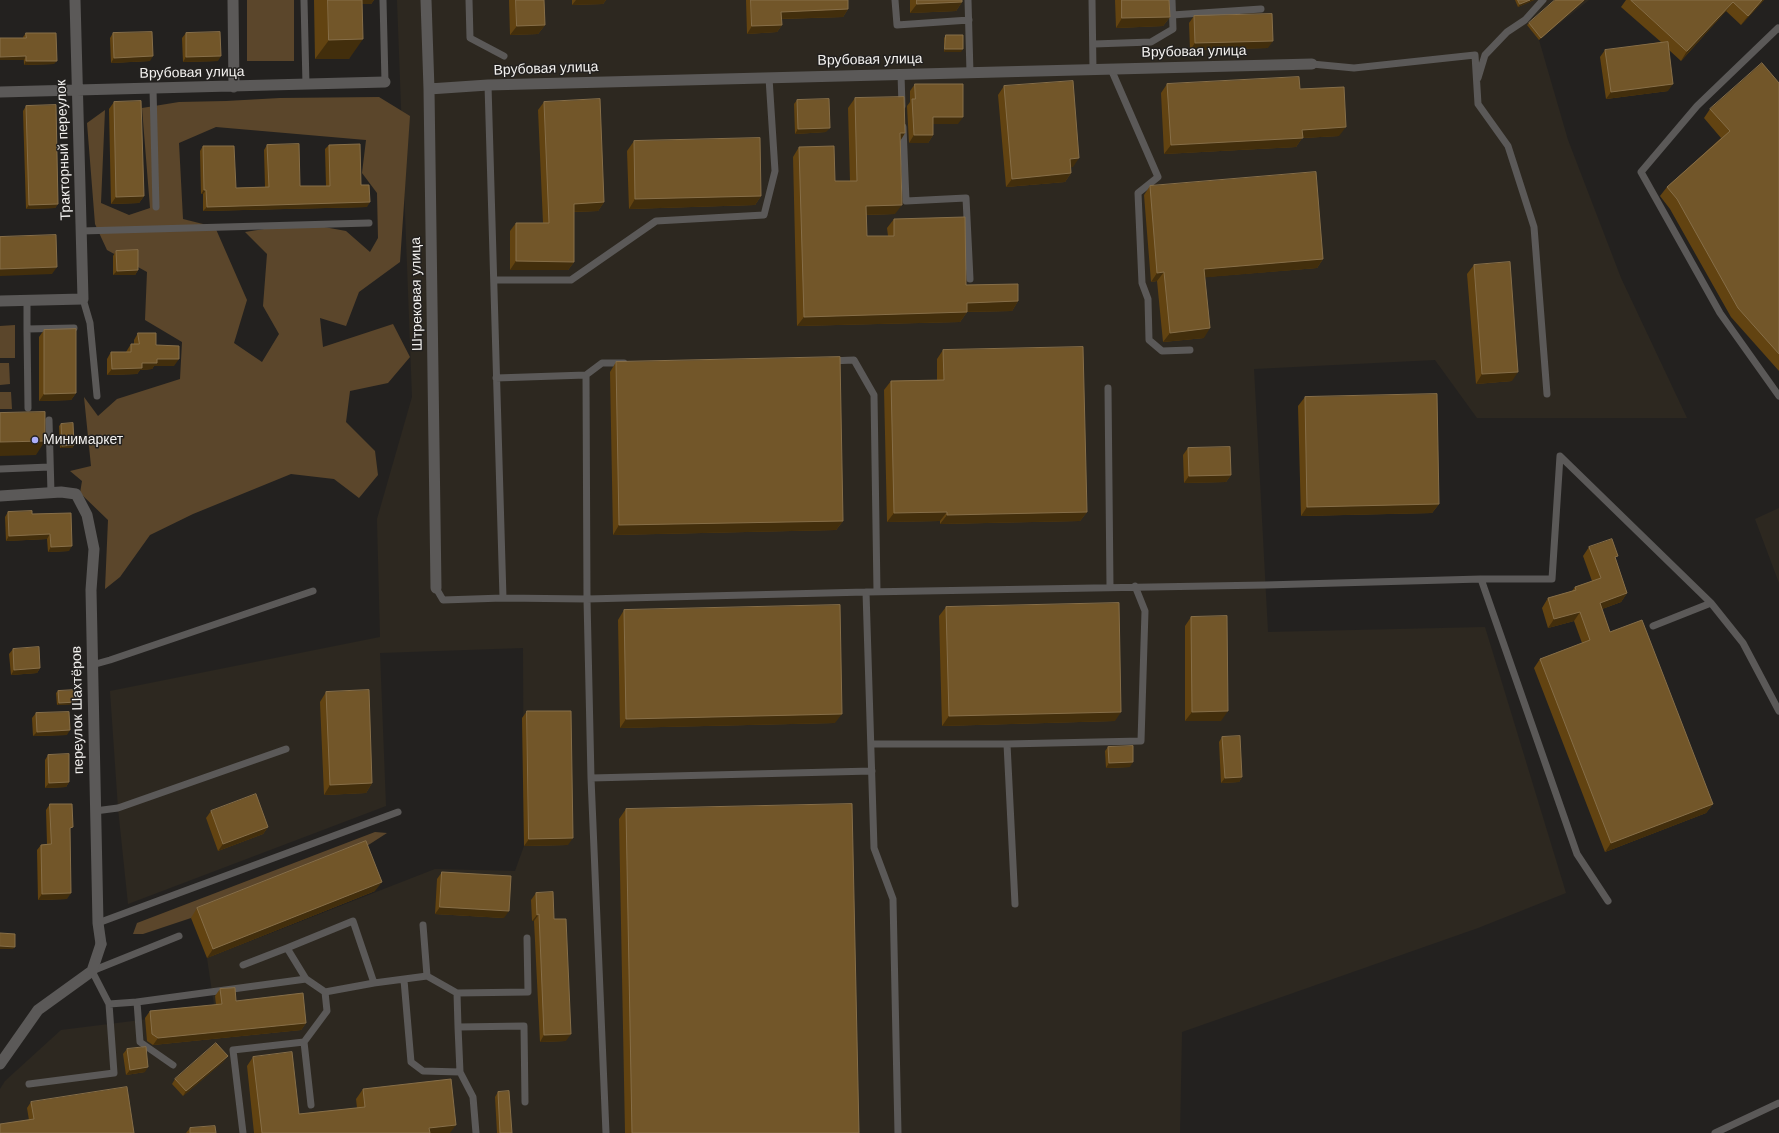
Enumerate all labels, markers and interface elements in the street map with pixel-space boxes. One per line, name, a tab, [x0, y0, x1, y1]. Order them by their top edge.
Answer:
street label: Врубовая улица	[1141, 43, 1247, 61]
street label: Врубовая улица	[817, 51, 923, 69]
street label: Врубовая улица	[493, 59, 599, 79]
street label: Врубовая улица	[139, 64, 245, 82]
street label: Тракторный переулок	[53, 79, 75, 221]
street label: Штрековая улица	[408, 237, 426, 351]
place label: Минимаркет	[43, 432, 123, 448]
marker: Минимаркет	[30, 435, 40, 445]
street label: переулок Шахтёров	[68, 646, 88, 774]

